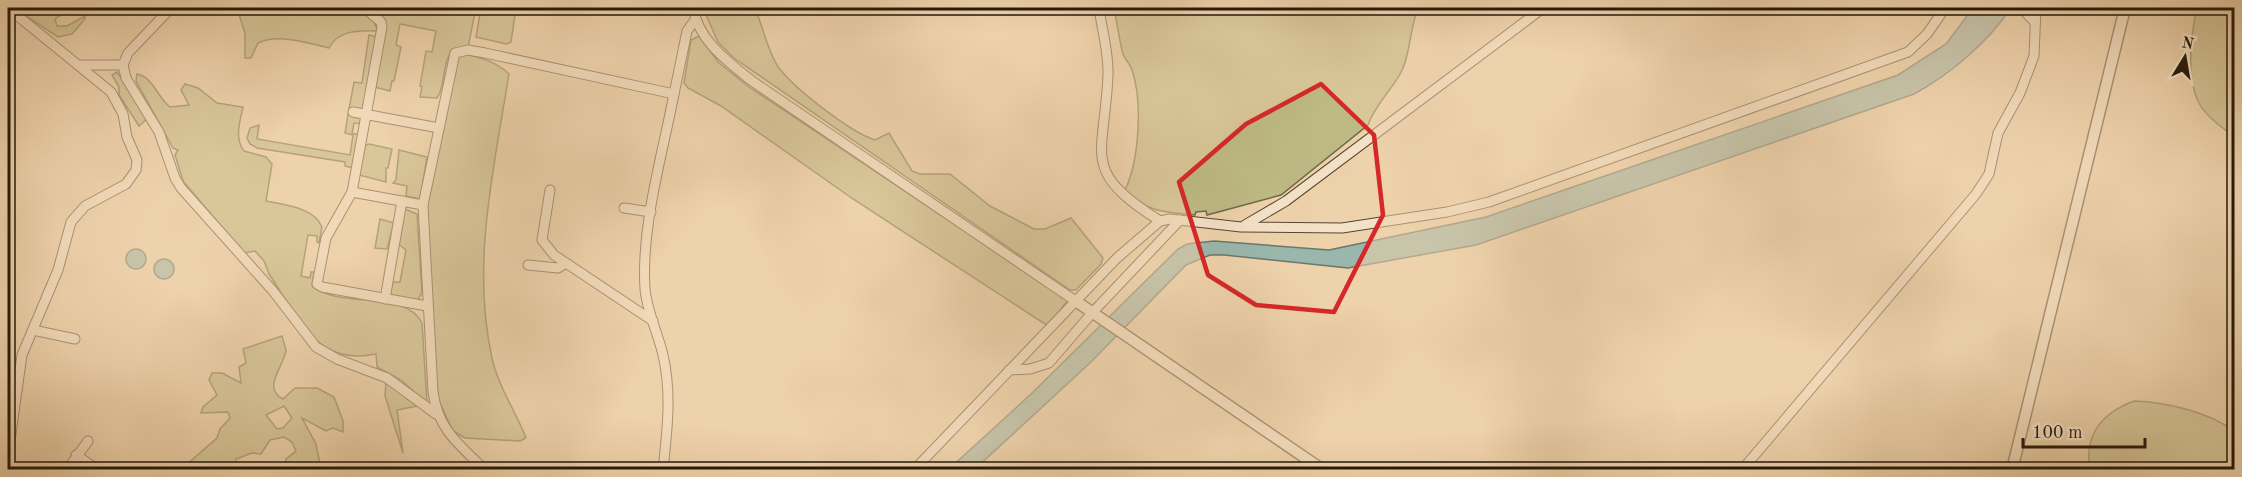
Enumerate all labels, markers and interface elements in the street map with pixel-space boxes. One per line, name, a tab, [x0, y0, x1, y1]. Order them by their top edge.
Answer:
north arrow	[2155, 27, 2215, 87]
text: N	[2180, 35, 2196, 53]
scale bar	[2023, 411, 2144, 449]
text: 100 m	[2032, 424, 2083, 442]

